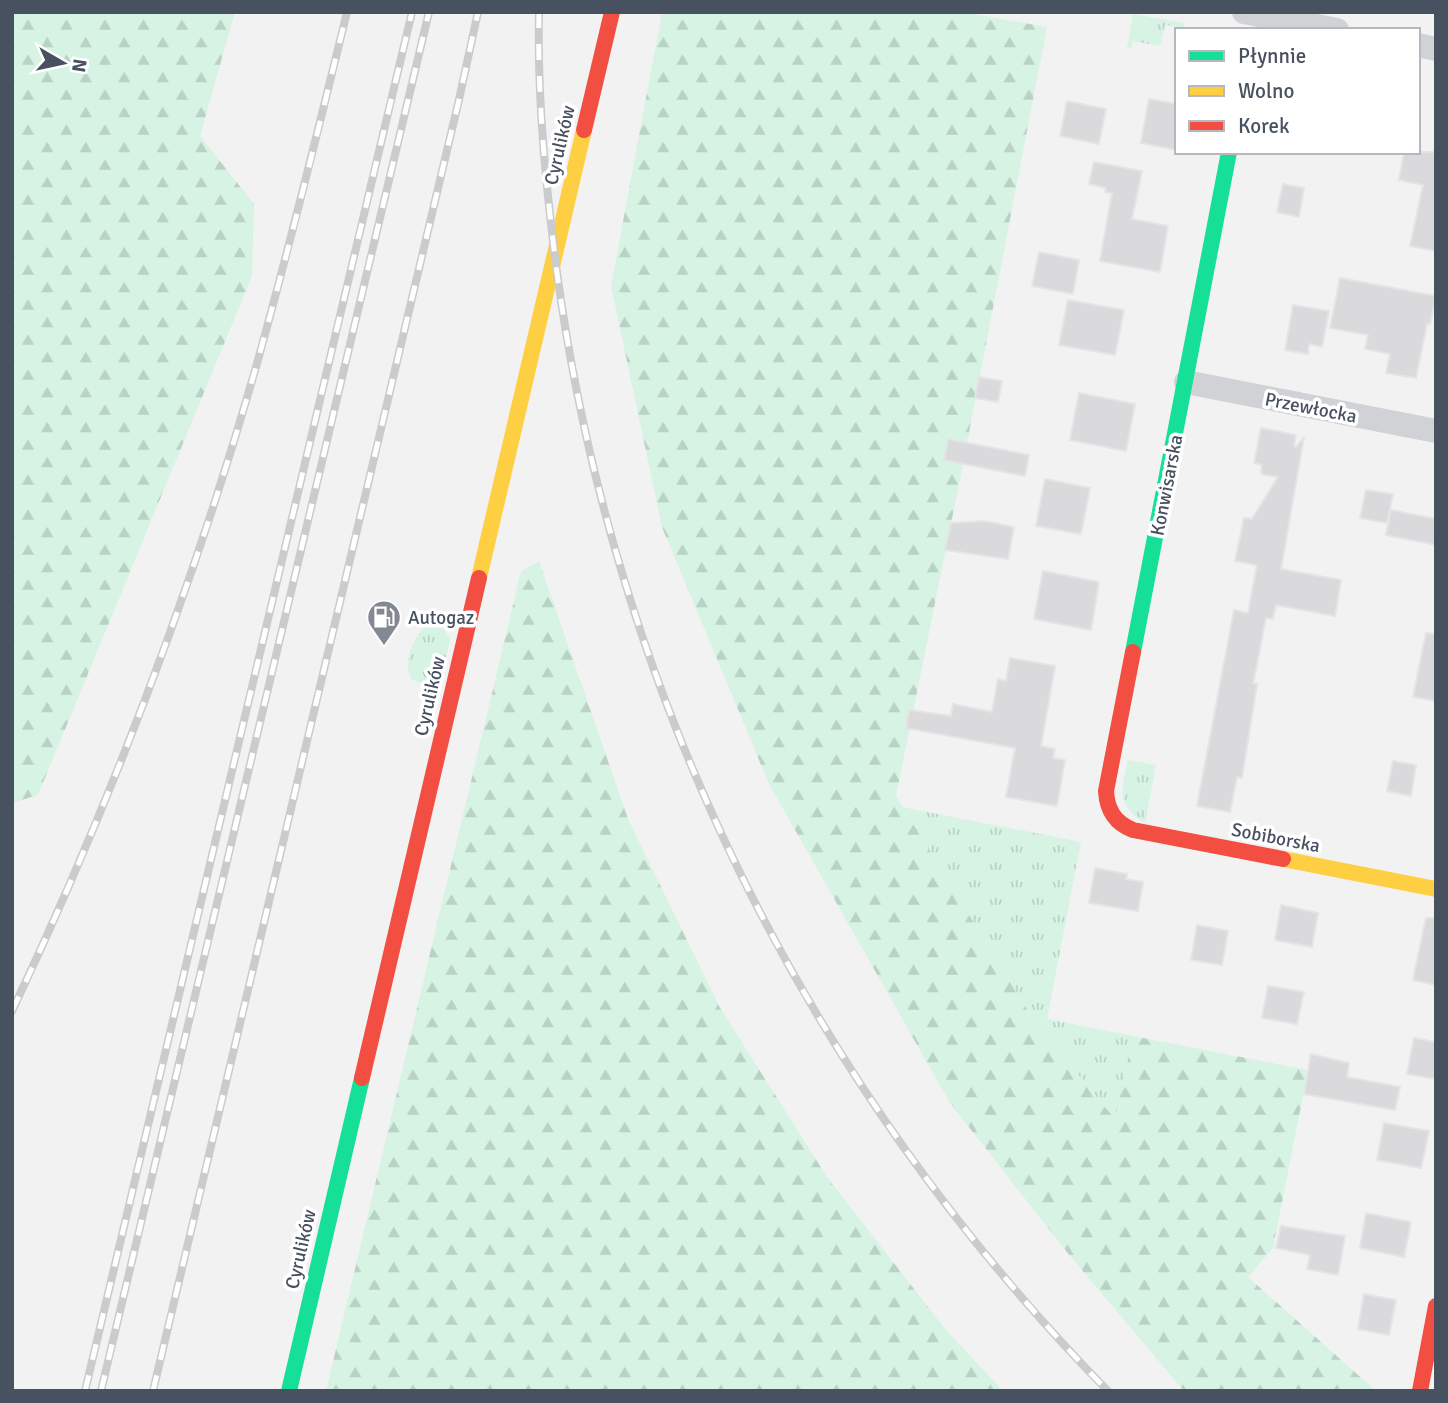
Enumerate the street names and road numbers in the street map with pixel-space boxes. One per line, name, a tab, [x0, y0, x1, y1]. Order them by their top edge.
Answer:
street label: Cyrulików	[539, 103, 581, 187]
street label: Przewłocka	[1263, 387, 1359, 429]
street label: Konwisarska	[1145, 433, 1189, 538]
street label: Cyrulików	[409, 654, 451, 738]
street label: Sobiborska	[1229, 818, 1322, 858]
street label: Cyrulików	[280, 1207, 322, 1291]

